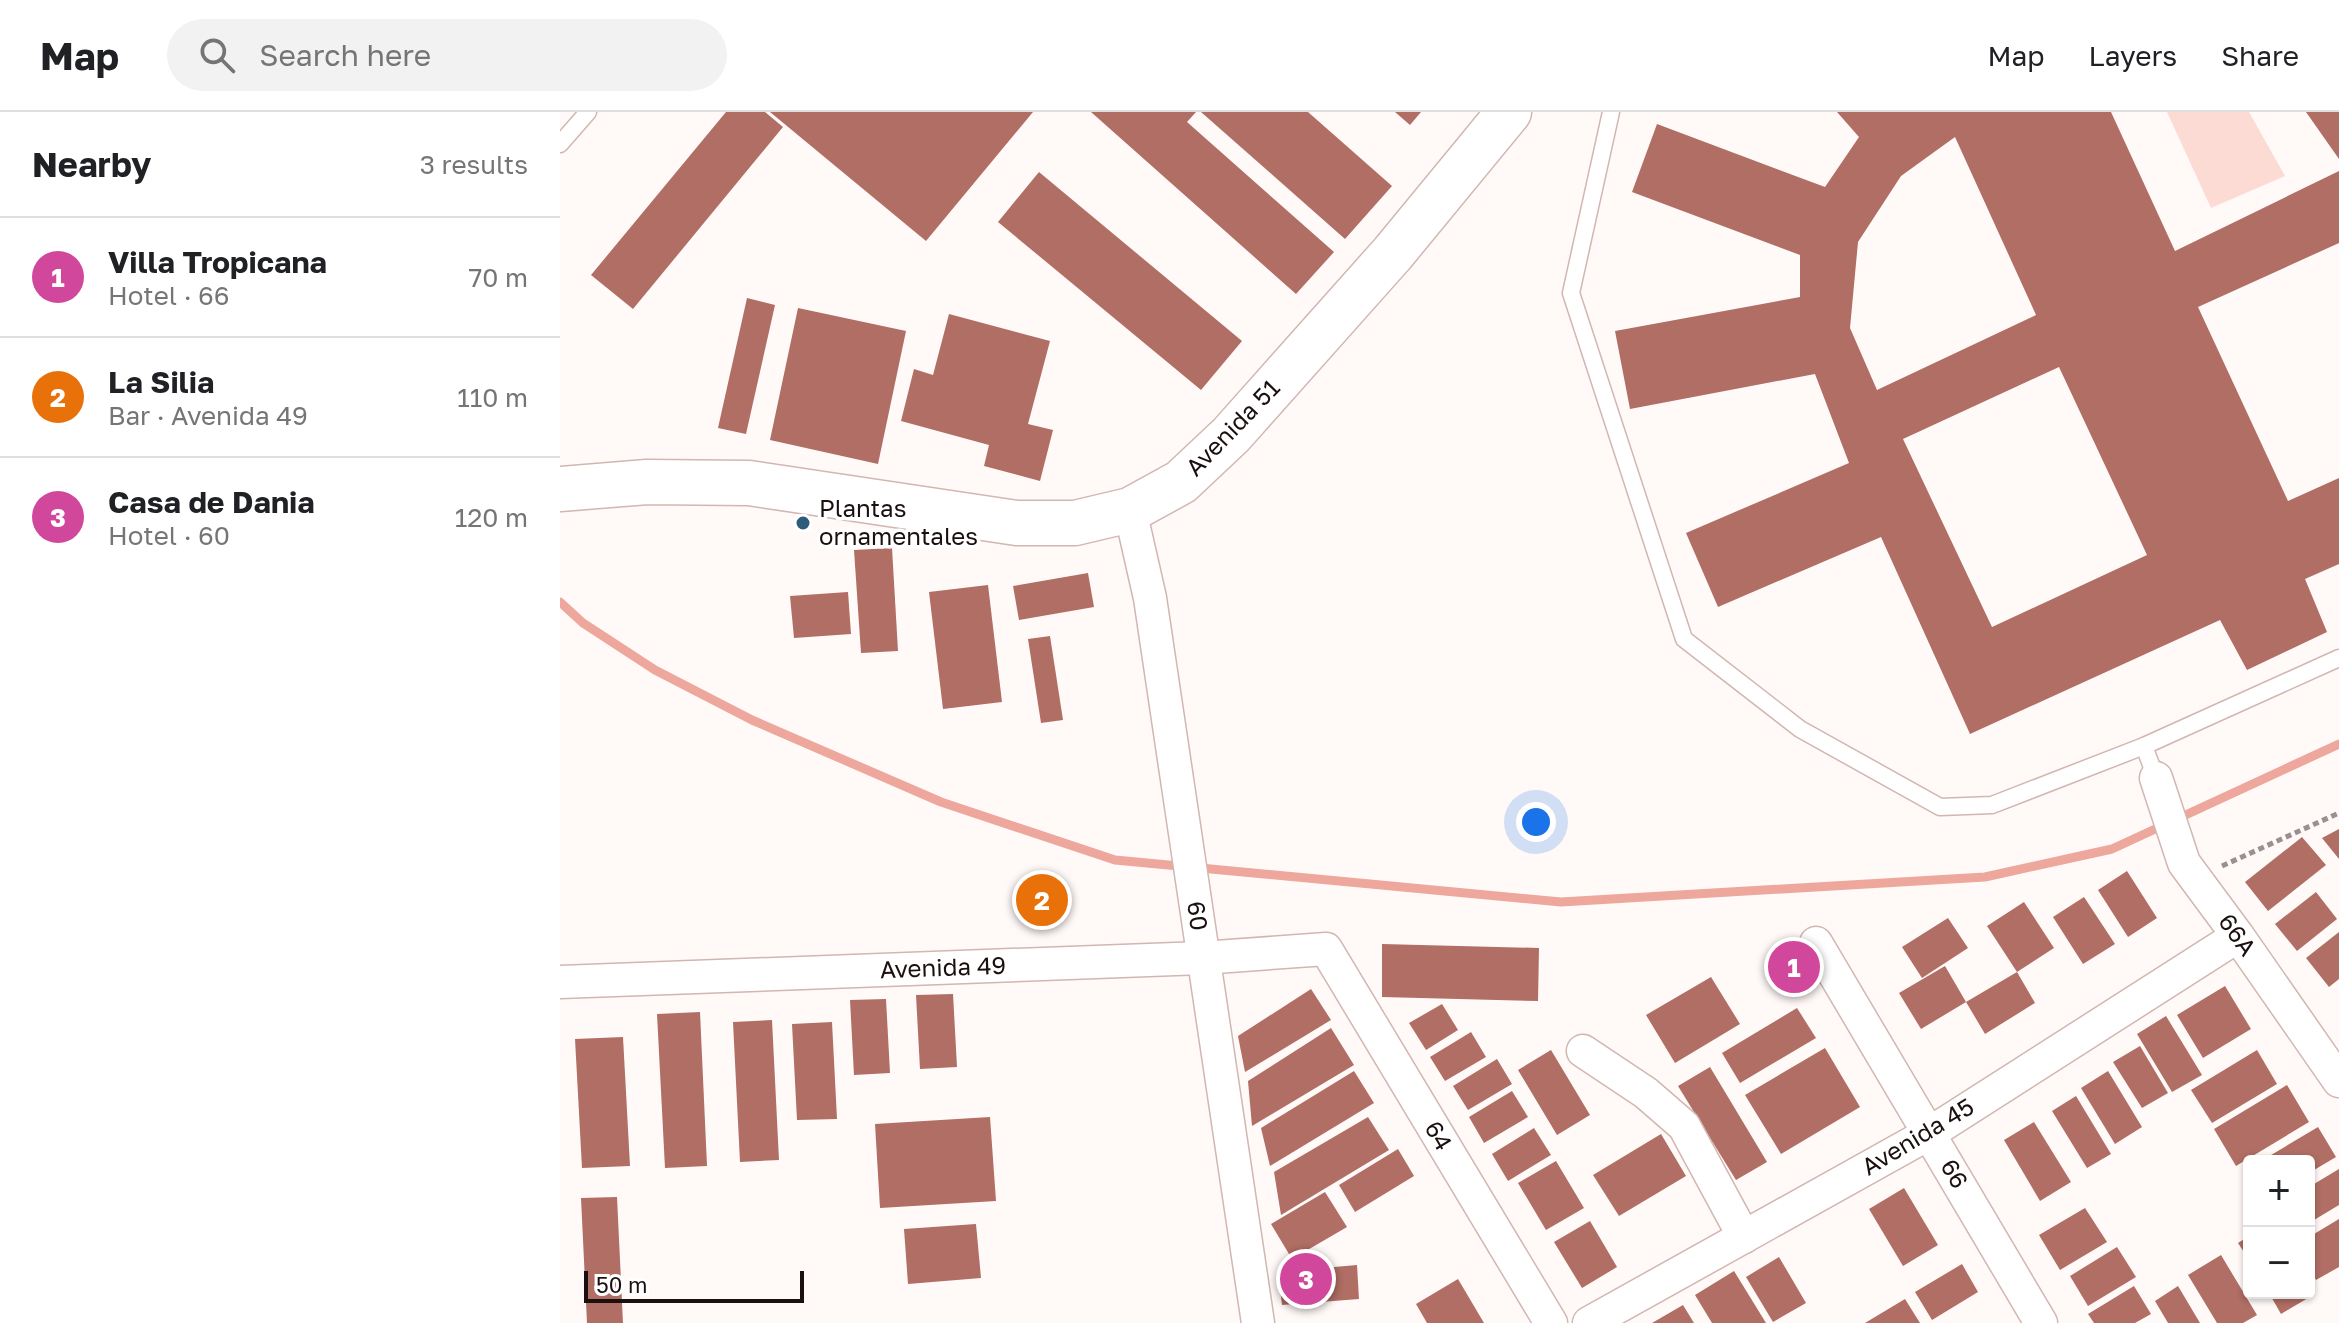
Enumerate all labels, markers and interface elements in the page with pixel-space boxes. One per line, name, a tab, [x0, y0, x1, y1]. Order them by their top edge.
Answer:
search box	[167, 19, 727, 91]
text: Map	[40, 33, 119, 78]
icon: search	[195, 33, 239, 77]
text: Search here	[259, 37, 431, 73]
text: Map	[1987, 39, 2045, 72]
text: Layers	[2089, 39, 2177, 72]
text: Share	[2221, 39, 2299, 72]
text: Nearby	[32, 144, 152, 184]
text: 3 results	[420, 149, 528, 180]
text: Villa Tropicana	[108, 244, 327, 280]
text: 1	[51, 262, 65, 293]
text: 70 m	[469, 262, 528, 293]
text: Hotel · 66	[108, 280, 229, 311]
text: La Silia	[108, 364, 214, 400]
street label: Avenida 51	[1179, 373, 1285, 481]
text: 2	[50, 382, 66, 413]
text: 110 m	[457, 382, 528, 413]
text: Bar · Avenida 49	[108, 400, 308, 431]
text: Casa de Dania	[108, 484, 315, 520]
place label: Plantas ornamentales	[819, 493, 978, 550]
text: 3	[50, 502, 66, 533]
text: 120 m	[455, 502, 528, 533]
marker: Plantas ornamentales	[794, 514, 812, 532]
text: Hotel · 60	[108, 520, 230, 551]
your location	[1516, 802, 1556, 842]
pin: 2	[1016, 870, 1068, 930]
street label: 60	[1182, 899, 1215, 932]
street label: 66A	[2213, 907, 2263, 961]
pin: 1	[1768, 937, 1820, 997]
street label: Avenida 49	[879, 950, 1007, 983]
street label: Avenida 45	[1856, 1091, 1979, 1180]
street label: 64	[1419, 1115, 1459, 1155]
street label: 66	[1935, 1153, 1975, 1193]
map controls	[2243, 1155, 2315, 1299]
button: +	[2243, 1155, 2315, 1227]
button: −	[2243, 1227, 2315, 1299]
pin: 3	[1280, 1249, 1332, 1309]
scale bar	[584, 1267, 804, 1303]
text: 50 m	[596, 1271, 647, 1298]

